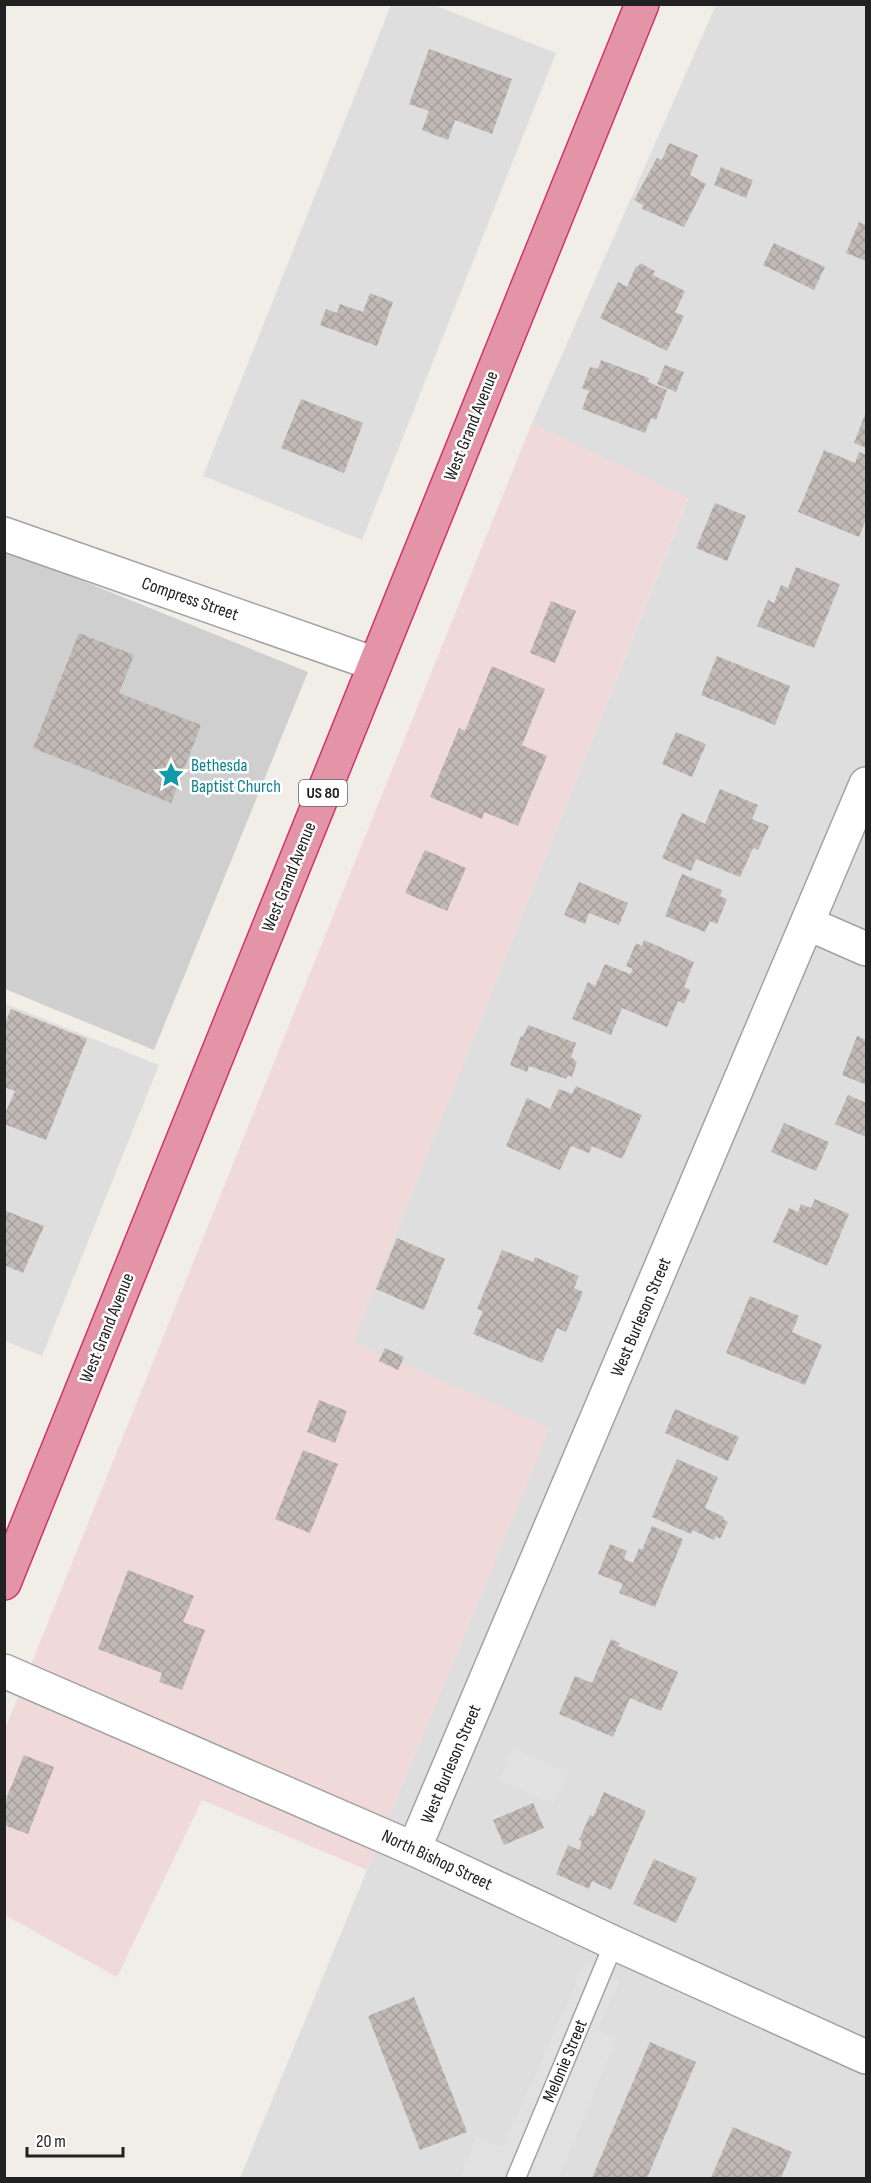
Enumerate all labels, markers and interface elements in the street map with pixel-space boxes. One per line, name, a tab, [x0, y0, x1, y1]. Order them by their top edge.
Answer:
street label: West Grand Avenue	[439, 368, 503, 484]
street label: Compress Street	[139, 573, 242, 625]
place label: Bethesda Baptist Church	[191, 755, 281, 797]
place icon: Bethesda Baptist Church	[156, 760, 186, 790]
road number: US 80	[299, 780, 347, 806]
street label: West Grand Avenue	[257, 819, 321, 935]
street label: West Burleson Street	[606, 1254, 676, 1380]
street label: West Grand Avenue	[75, 1270, 139, 1386]
street label: West Burleson Street	[416, 1701, 486, 1827]
street label: North Bishop Street	[378, 1825, 496, 1895]
street label: Melonie Street	[538, 2016, 592, 2106]
scale bar	[27, 2120, 123, 2158]
text: 20 m	[36, 2131, 66, 2152]

